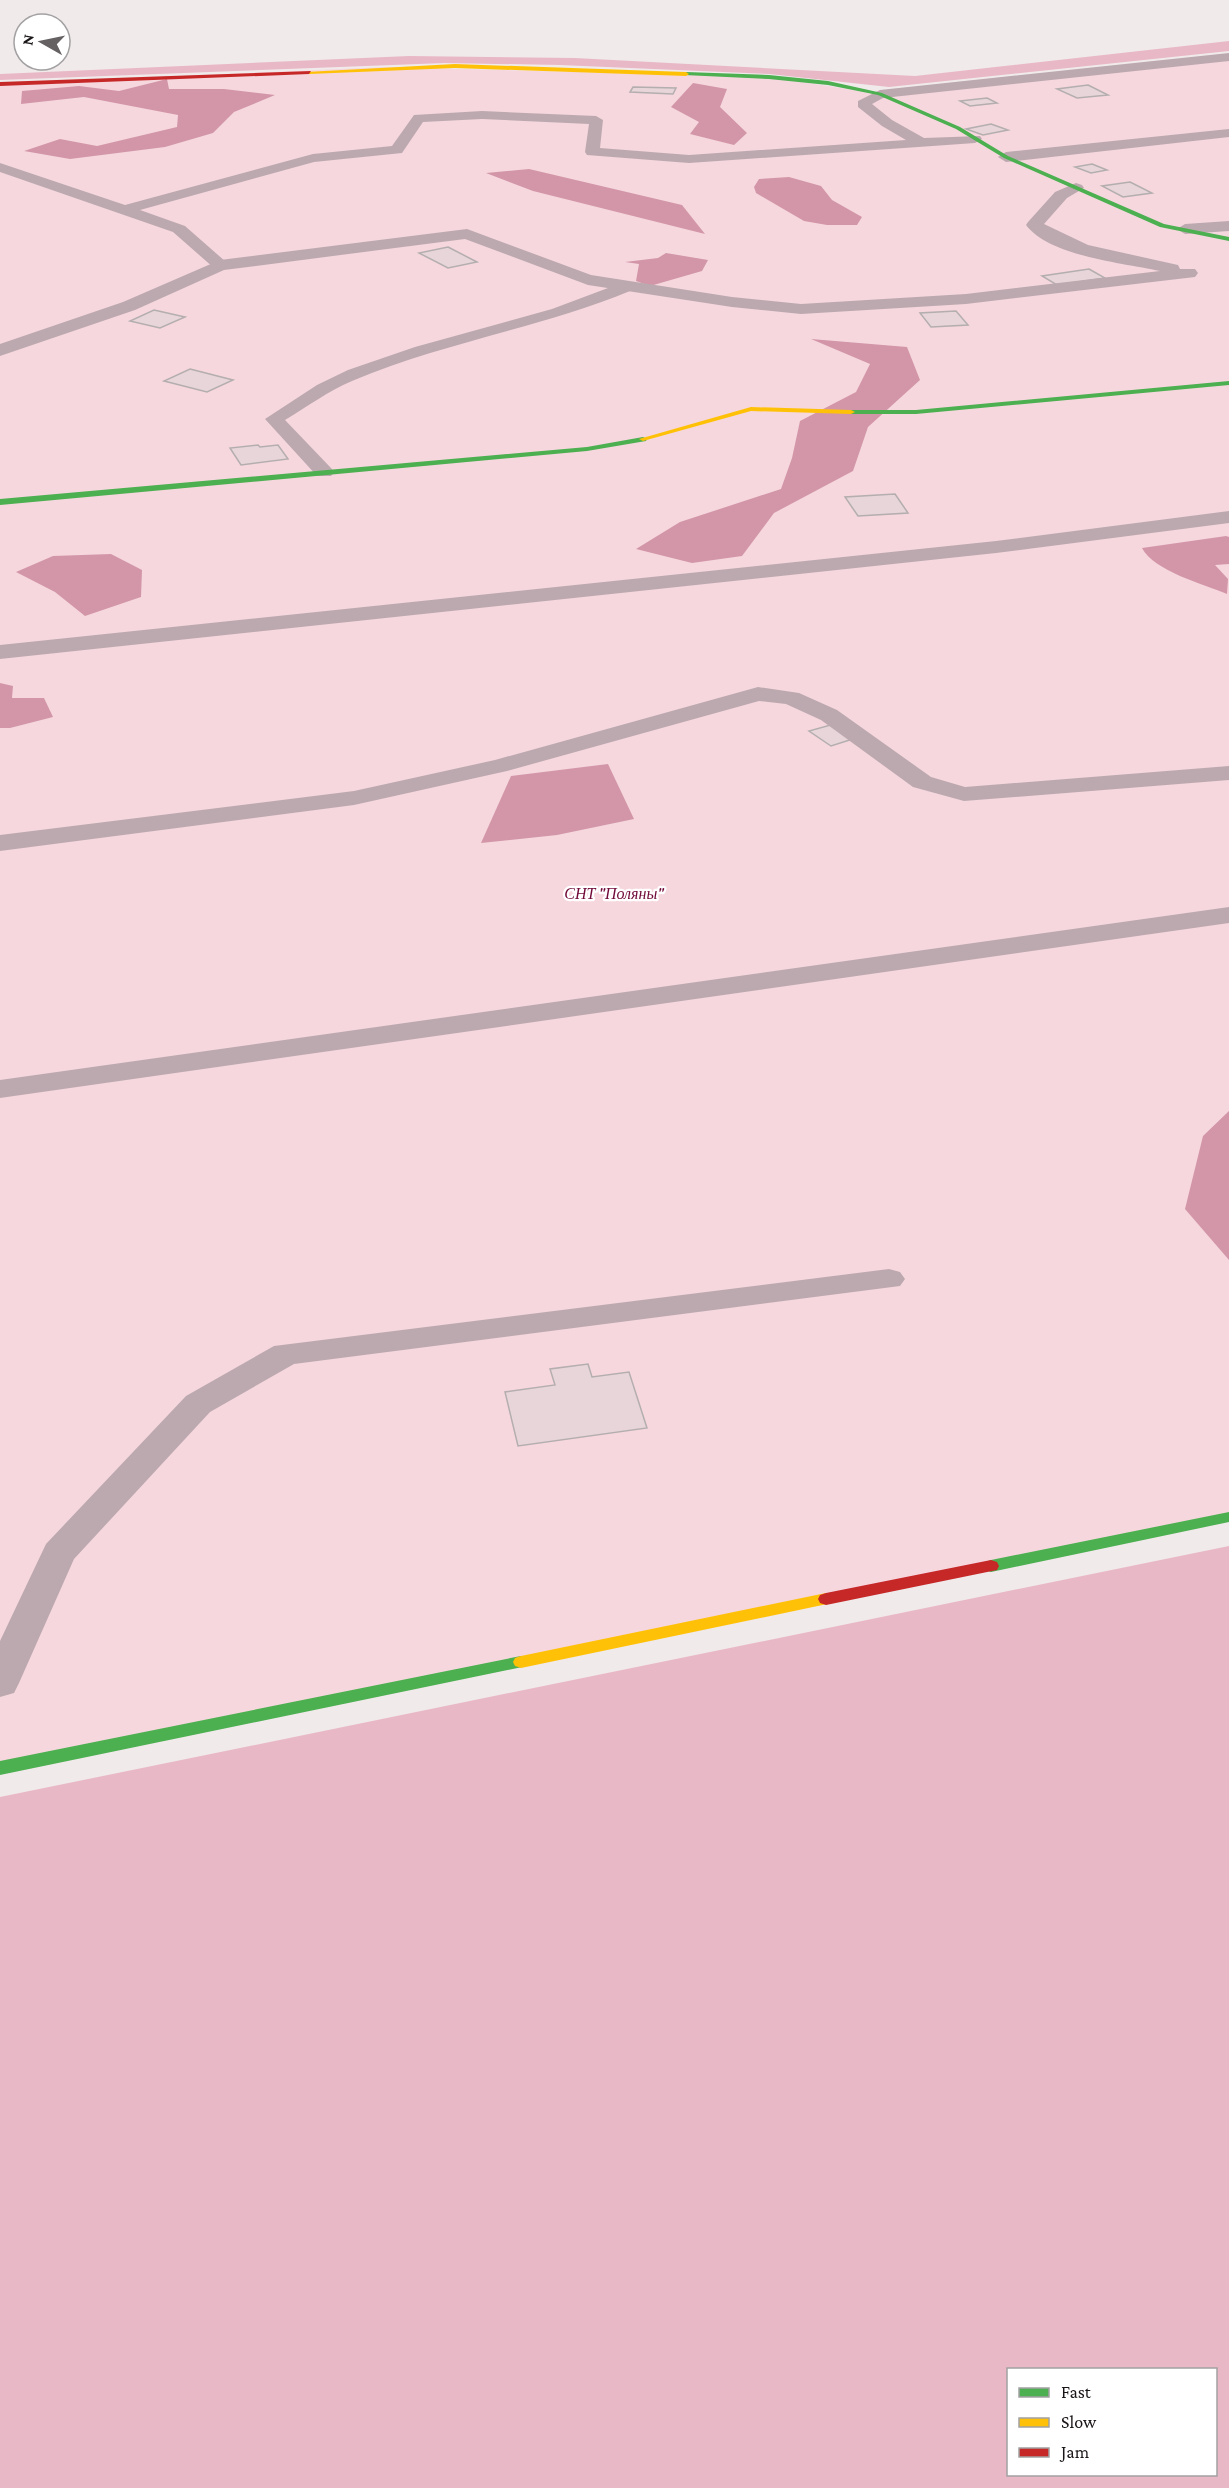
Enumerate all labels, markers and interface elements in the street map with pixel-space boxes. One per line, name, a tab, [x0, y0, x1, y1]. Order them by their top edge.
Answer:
north arrow	[12, 12, 72, 72]
text: N	[18, 33, 37, 46]
park label: СНТ "Поляны"	[564, 885, 665, 902]
legend	[1007, 2368, 1217, 2476]
text: Fast	[1061, 2382, 1092, 2402]
text: Slow	[1061, 2412, 1097, 2432]
text: Jam	[1059, 2442, 1090, 2462]

